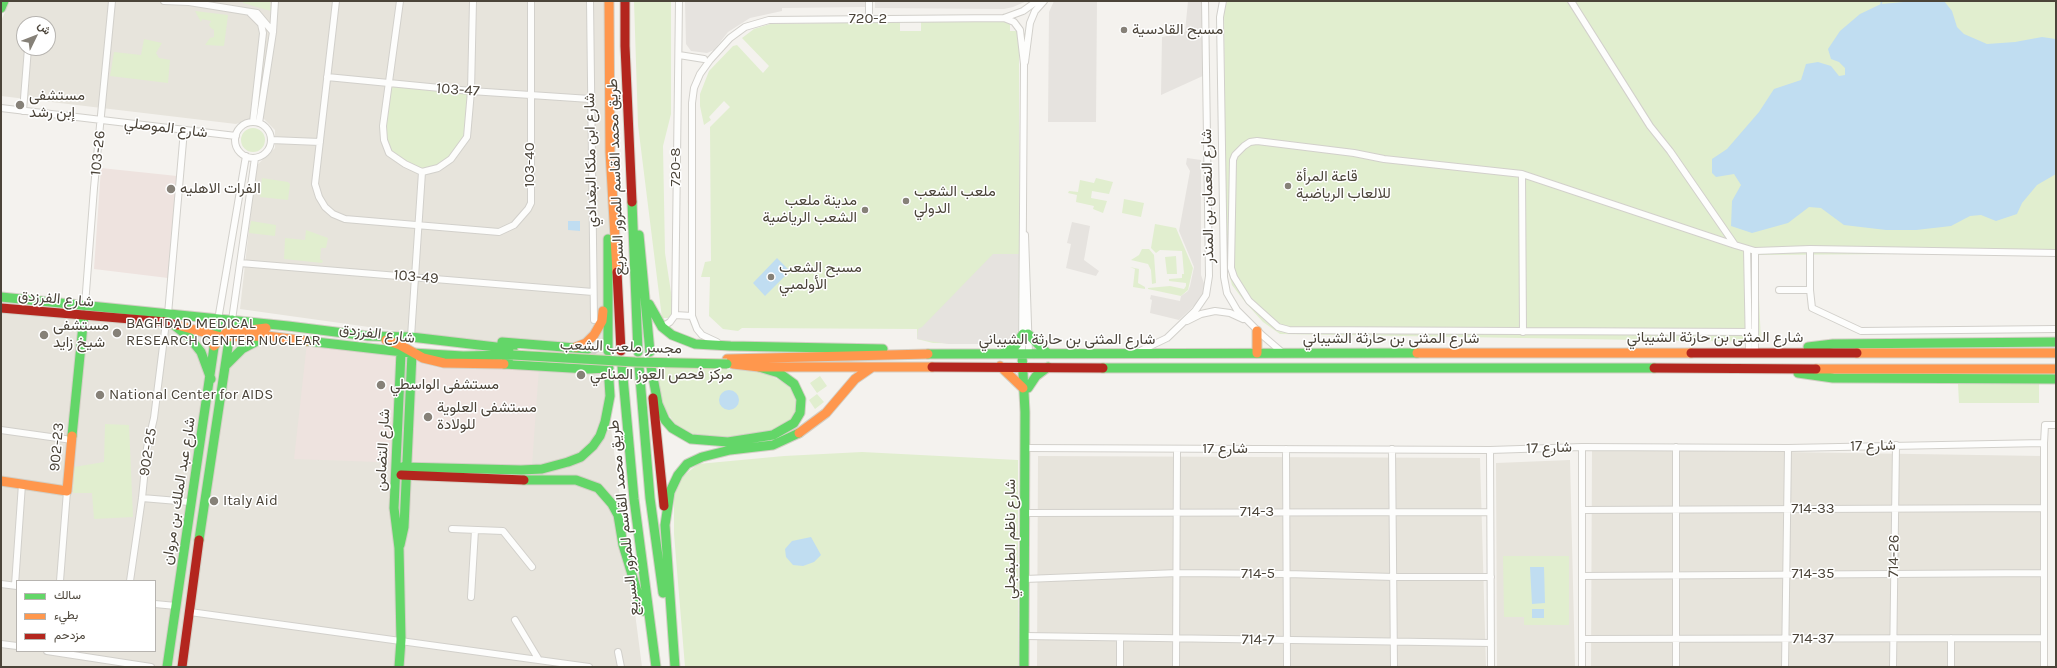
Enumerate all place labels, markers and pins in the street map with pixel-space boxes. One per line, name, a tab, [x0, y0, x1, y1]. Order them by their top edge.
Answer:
place label: مسبح القادسية	[1132, 21, 1223, 39]
marker: مسبح القادسية	[1119, 25, 1129, 35]
place label: مستشفى إبن رشد	[29, 87, 85, 122]
marker: مستشفى إبن رشد	[14, 99, 26, 111]
place label: قاعة المرأة للالعاب الرياضية	[1296, 168, 1391, 203]
place label: الفرات الاهليه	[180, 180, 261, 198]
marker: قاعة المرأة للالعاب الرياضية	[1283, 181, 1293, 191]
marker: الفرات الاهليه	[165, 183, 177, 195]
place label: ملعب الشعب الدولي	[914, 183, 996, 218]
place label: مدينة ملعب الشعب الرياضية	[762, 192, 857, 227]
marker: ملعب الشعب الدولي	[901, 196, 911, 206]
marker: مدينة ملعب الشعب الرياضية	[860, 205, 870, 215]
place label: مسبح الشعب الأولمبي	[779, 259, 862, 294]
marker: مسبح الشعب الأولمبي	[766, 272, 776, 282]
place label: BAGHDAD MEDICAL RESEARCH CENTER NUCLEAR	[126, 315, 321, 350]
place label: مستشفى شيخ زايد	[53, 317, 109, 352]
marker: BAGHDAD MEDICAL RESEARCH CENTER NUCLEAR	[111, 327, 123, 339]
marker: مستشفى شيخ زايد	[38, 329, 50, 341]
place label: مركز فحص العوز المناعي	[590, 366, 733, 384]
marker: مركز فحص العوز المناعي	[575, 369, 587, 381]
place label: مستشفى الواسطي	[390, 376, 499, 394]
marker: مستشفى الواسطي	[375, 379, 387, 391]
place label: National Center for AIDS	[109, 386, 273, 404]
marker: National Center for AIDS	[94, 389, 106, 401]
place label: مستشفى العلوية للولادة	[437, 399, 537, 434]
marker: مستشفى العلوية للولادة	[422, 411, 434, 423]
place label: Italy Aid	[223, 492, 278, 510]
marker: Italy Aid	[208, 495, 220, 507]

